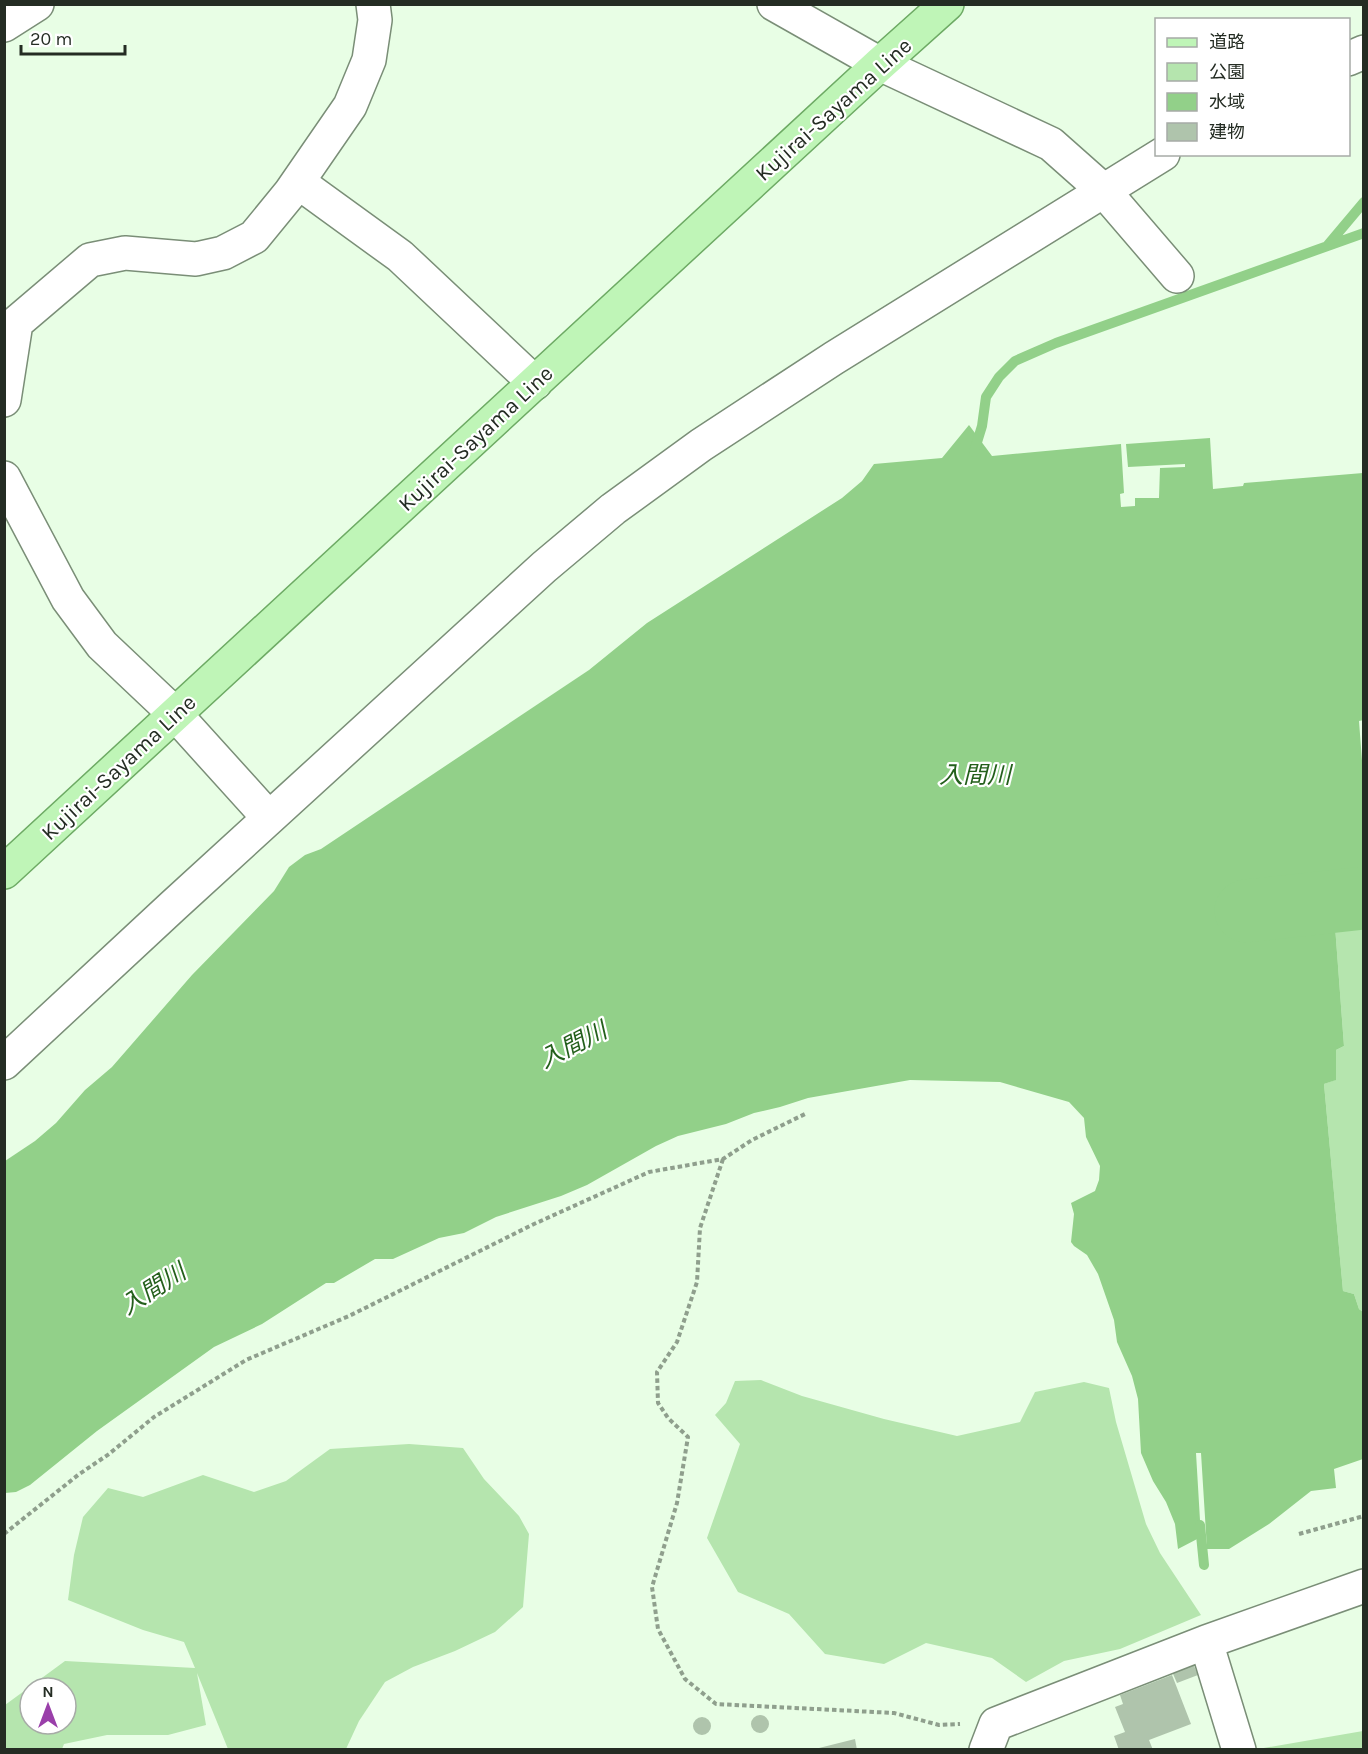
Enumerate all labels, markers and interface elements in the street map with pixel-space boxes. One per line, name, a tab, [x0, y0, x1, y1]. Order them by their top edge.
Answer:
scale bar	[21, 18, 124, 56]
legend	[1155, 18, 1350, 156]
text: 20 m	[30, 28, 72, 50]
text: 道路	[1209, 31, 1245, 53]
street label: Kujirai-Sayama Line	[750, 33, 917, 187]
text: 公園	[1209, 61, 1245, 83]
text: 水域	[1209, 91, 1245, 113]
text: 建物	[1209, 121, 1245, 143]
street label: Kujirai-Sayama Line	[393, 361, 558, 517]
street label: Kujirai-Sayama Line	[36, 690, 201, 846]
water label: 入間川	[939, 761, 1014, 789]
water label: 入間川	[535, 1015, 614, 1074]
water label: 入間川	[115, 1256, 193, 1320]
north arrow	[18, 1676, 78, 1736]
text: N	[42, 1682, 54, 1701]

